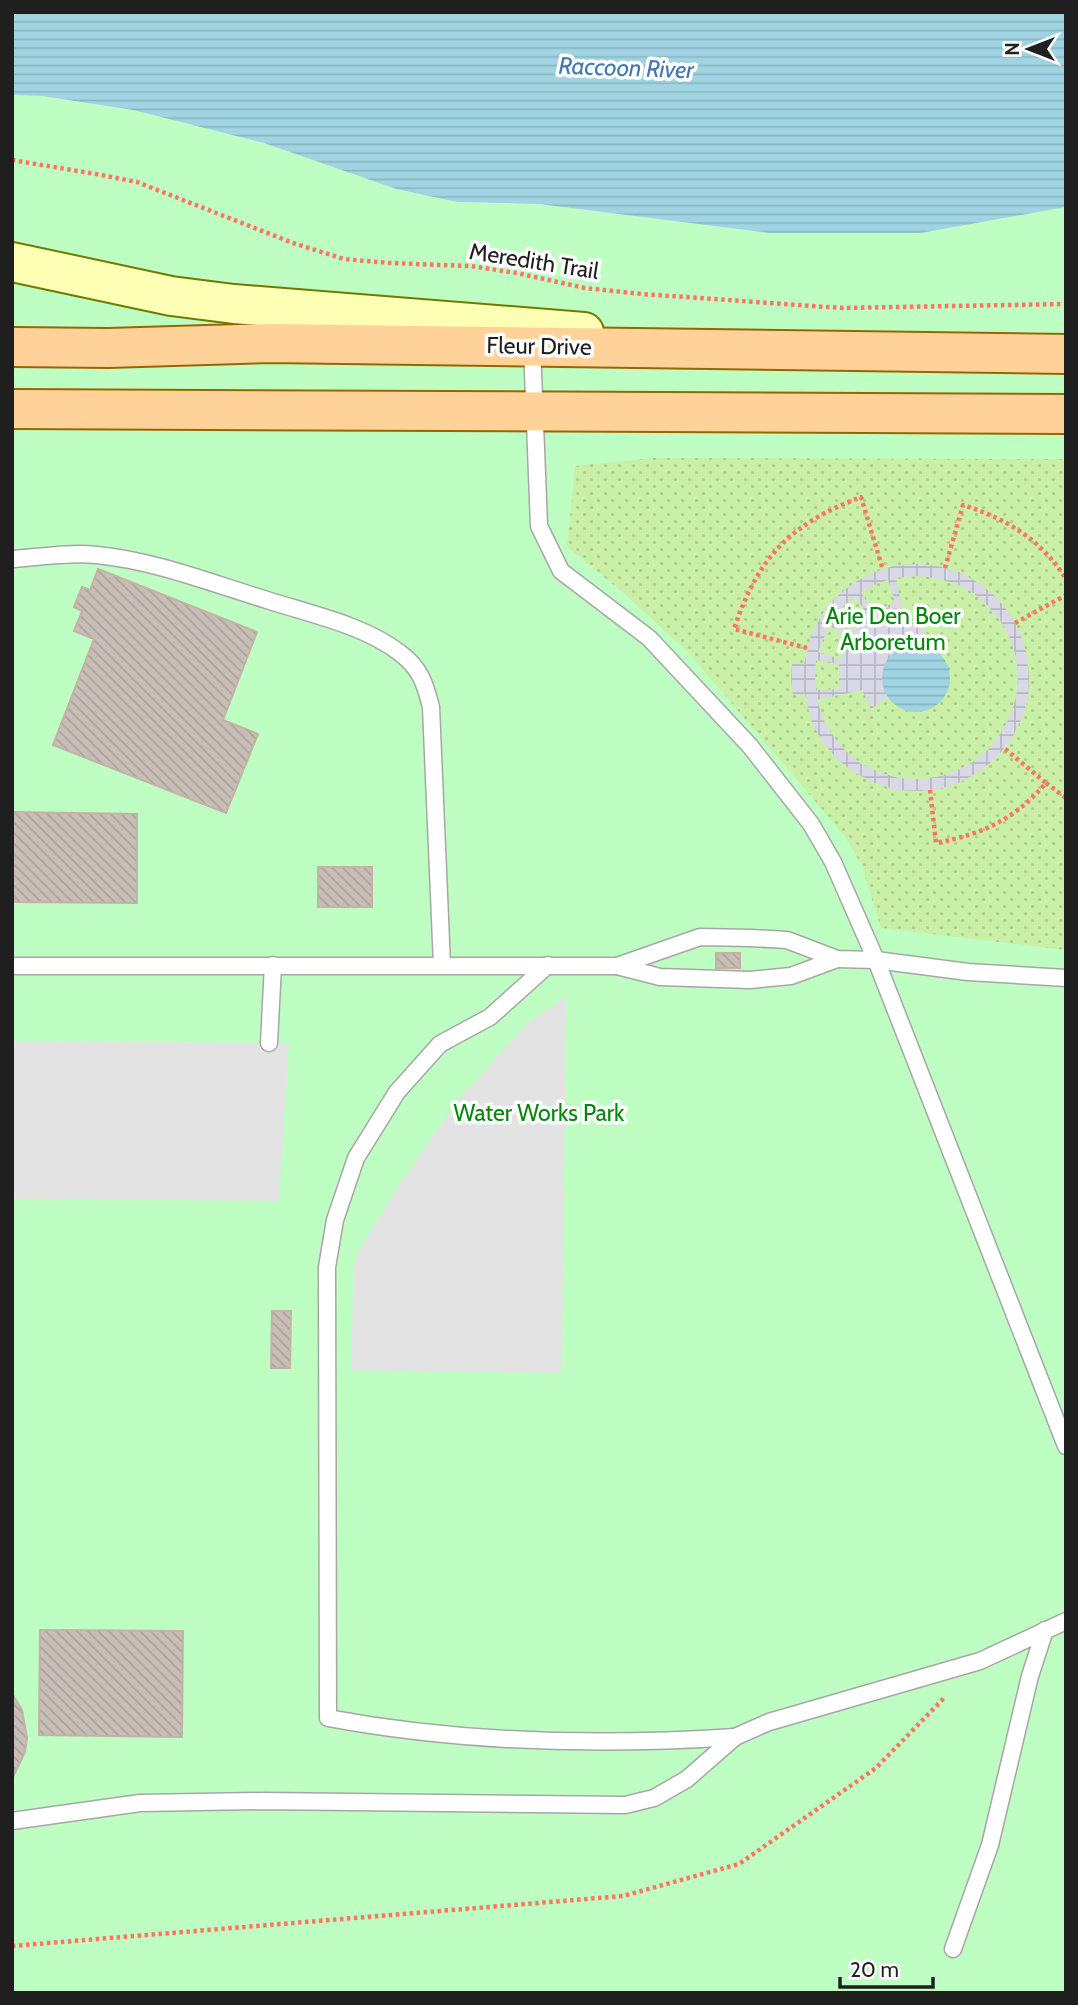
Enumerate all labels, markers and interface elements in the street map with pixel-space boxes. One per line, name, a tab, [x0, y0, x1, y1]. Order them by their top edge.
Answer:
north arrow	[994, 14, 1064, 84]
text: N	[1001, 42, 1024, 56]
water label: Raccoon River	[558, 51, 696, 84]
street label: Meredith Trail	[467, 237, 601, 285]
street label: Fleur Drive	[486, 331, 592, 361]
park label: Arie Den Boer Arboretum	[825, 602, 961, 656]
park label: Water Works Park	[454, 1099, 625, 1127]
scale bar	[840, 1946, 933, 1990]
text: 20 m	[850, 1957, 899, 1982]

